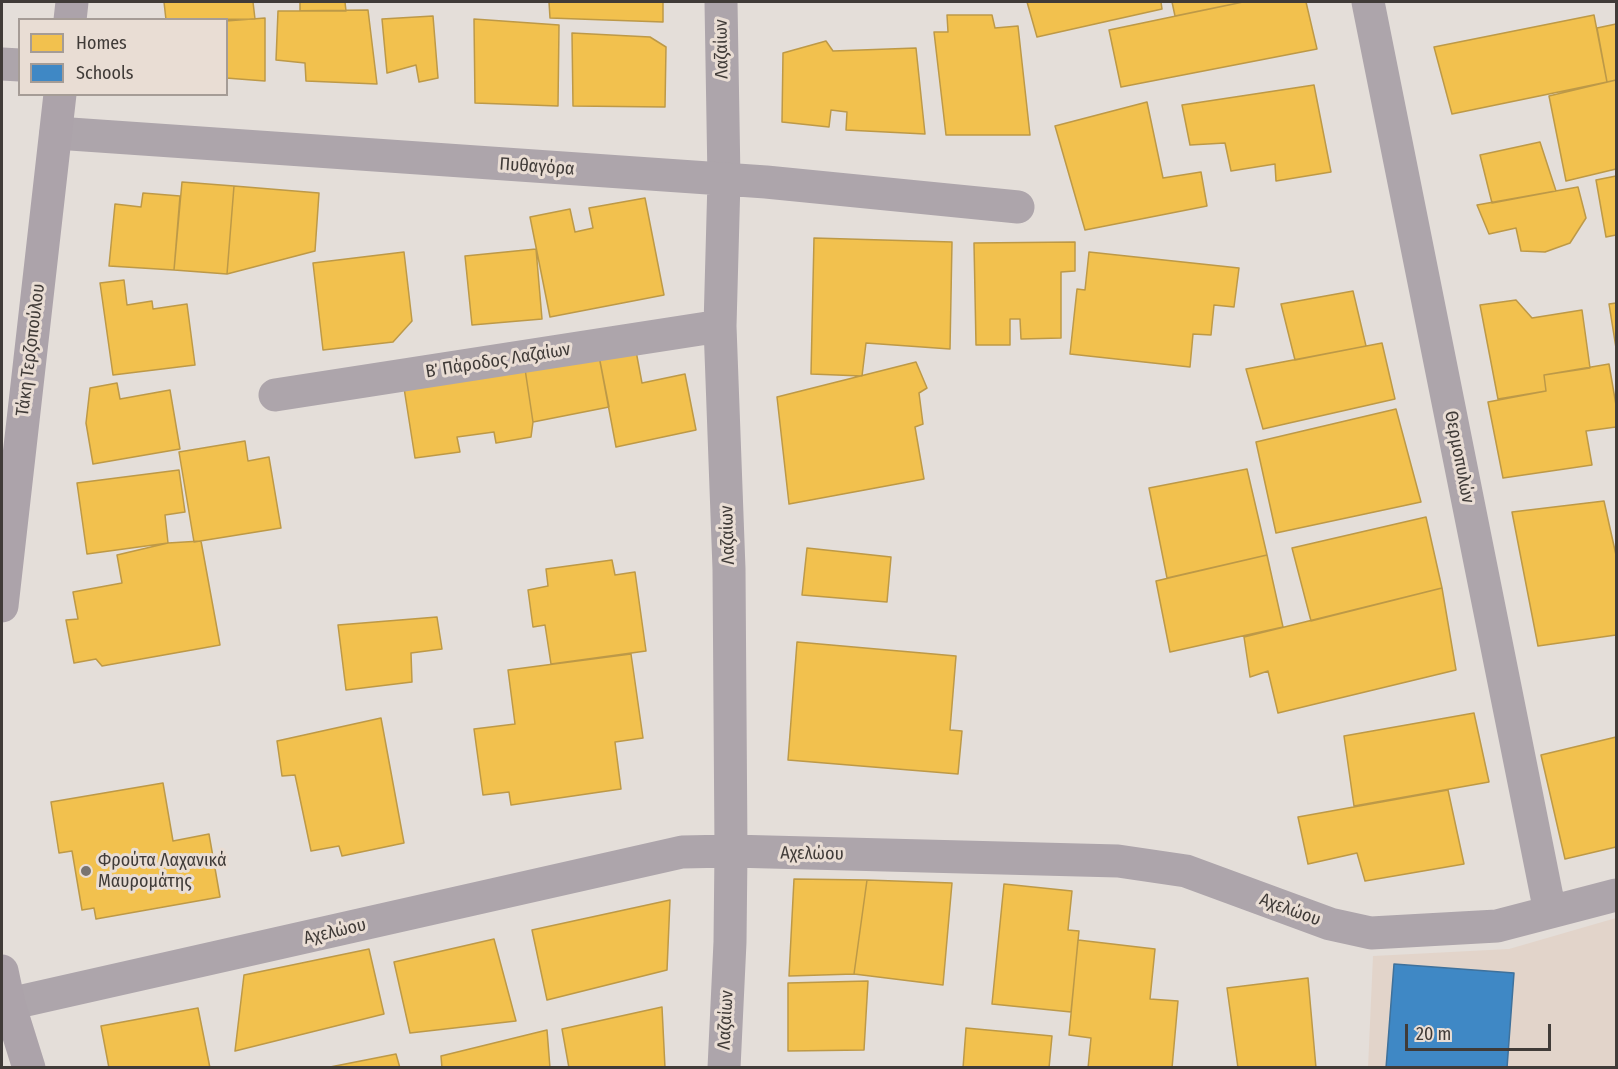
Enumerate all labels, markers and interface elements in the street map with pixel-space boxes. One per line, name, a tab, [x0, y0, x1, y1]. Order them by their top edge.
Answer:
legend	[18, 18, 228, 96]
street label: Λαζαίων	[711, 19, 733, 79]
text: Homes	[76, 32, 127, 54]
text: Schools	[76, 62, 134, 84]
street label: Πυθαγόρα	[499, 154, 575, 180]
street label: Τάκη Τερζοπούλου	[12, 282, 50, 418]
street label: Β΄ Πάροδος Λαζαίων	[424, 339, 572, 383]
street label: Θερμοπυλών	[1439, 409, 1479, 505]
street label: Λαζαίων	[716, 505, 740, 565]
street label: Αχελώου	[780, 843, 844, 865]
place label: Φρούτα Λαχανικά Μαυρομάτης	[98, 850, 227, 892]
marker: Φρούτα Λαχανικά Μαυρομάτης	[79, 864, 93, 878]
street label: Αχελώου	[1256, 889, 1324, 931]
street label: Αχελώου	[302, 914, 368, 950]
street label: Λαζαίων	[714, 990, 738, 1050]
scale bar	[1408, 1012, 1554, 1050]
text: 20 m	[1416, 1023, 1451, 1045]

